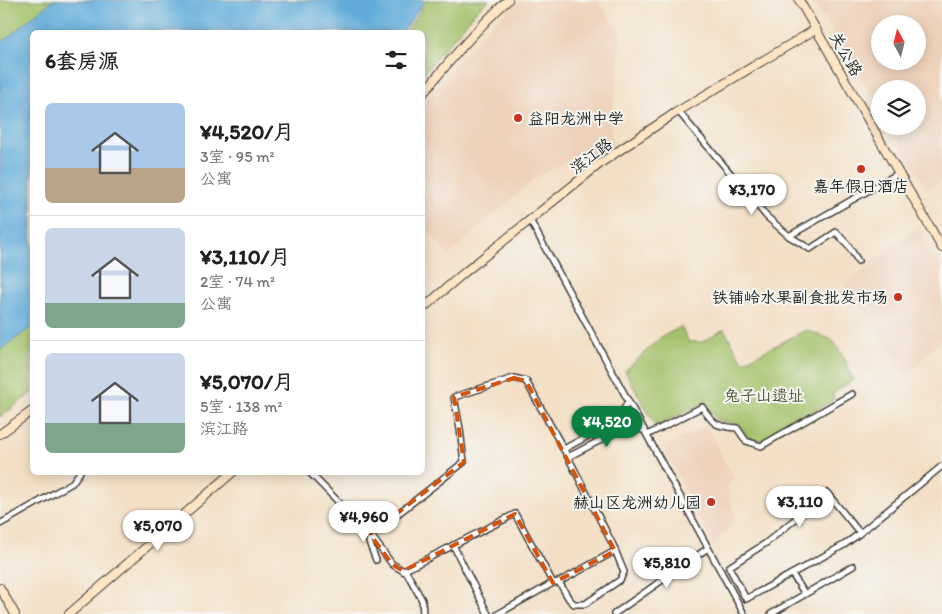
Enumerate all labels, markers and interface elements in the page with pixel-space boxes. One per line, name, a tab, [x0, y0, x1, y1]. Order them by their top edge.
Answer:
north arrow	[871, 15, 926, 70]
map controls	[871, 15, 926, 135]
street label: 关公路	[826, 28, 866, 80]
icon: filters	[382, 46, 410, 74]
text: 6套房源	[45, 48, 119, 73]
button: layers	[871, 80, 926, 135]
place label: 益阳龙洲中学	[528, 109, 624, 128]
marker: 益阳龙洲中学	[512, 112, 524, 124]
text: ¥4,520/月	[200, 119, 294, 144]
icon: home	[85, 123, 145, 183]
street label: 滨江路	[566, 134, 616, 178]
text: 3室 · 95 m²	[200, 147, 275, 166]
marker: 嘉年假日酒店	[855, 163, 867, 175]
text: 公寓	[200, 169, 232, 188]
pin: ¥3,170	[711, 174, 793, 216]
place label: 嘉年假日酒店	[813, 177, 909, 196]
text: ¥3,170	[729, 180, 775, 199]
text: ¥3,110/月	[200, 244, 290, 269]
icon: home	[85, 248, 145, 308]
text: 2室 · 74 m²	[200, 272, 275, 291]
place label: 铁铺岭水果副食批发市场	[712, 288, 888, 307]
marker: 铁铺岭水果副食批发市场	[892, 291, 904, 303]
text: 公寓	[200, 294, 232, 313]
text: ¥5,070/月	[200, 369, 294, 394]
icon: home	[85, 373, 145, 433]
park label: 兔子山遗址	[724, 386, 804, 405]
text: 5室 · 138 m²	[200, 397, 282, 416]
pin: ¥4,520	[566, 406, 648, 448]
text: ¥4,520	[582, 412, 632, 431]
text: 滨江路	[200, 419, 248, 438]
pin: ¥3,110	[759, 486, 841, 528]
text: ¥3,110	[777, 492, 823, 511]
place label: 赫山区龙洲幼儿园	[573, 493, 701, 512]
marker: 赫山区龙洲幼儿园	[705, 496, 717, 508]
pin: ¥4,960	[323, 500, 405, 543]
text: ¥4,960	[339, 507, 389, 526]
pin: ¥5,070	[117, 510, 199, 552]
text: ¥5,070	[134, 516, 182, 535]
pin: ¥5,810	[626, 546, 708, 589]
text: ¥5,810	[643, 553, 691, 572]

